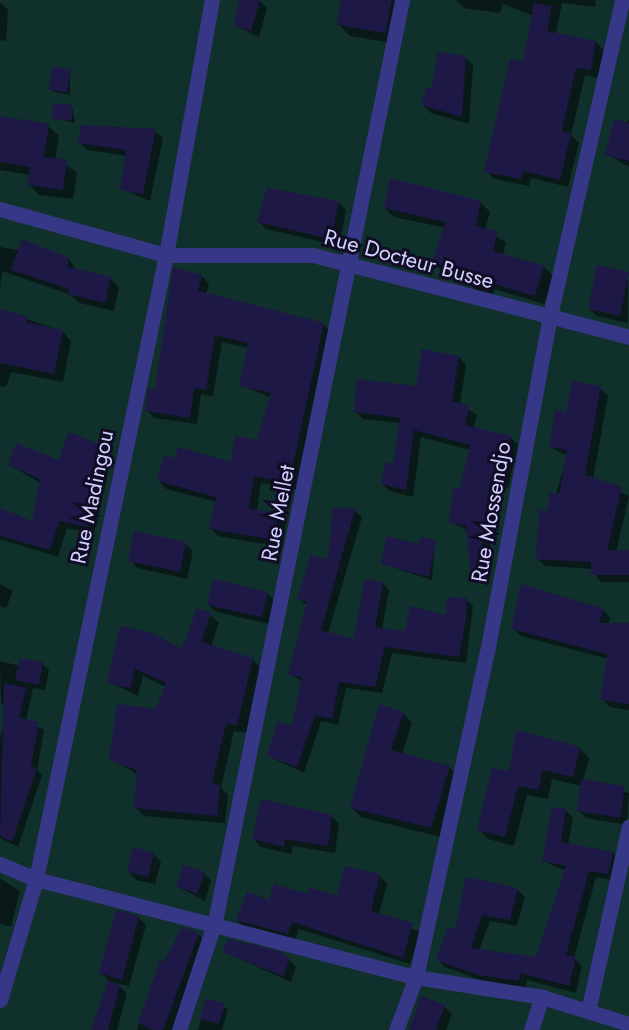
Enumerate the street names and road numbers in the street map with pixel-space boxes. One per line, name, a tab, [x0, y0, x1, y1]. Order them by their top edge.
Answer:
street label: Rue Docteur Busse	[321, 224, 497, 294]
street label: Rue Madingou	[65, 428, 119, 566]
street label: Rue Mossendjo	[466, 440, 516, 584]
street label: Rue Mellet	[256, 463, 300, 563]

